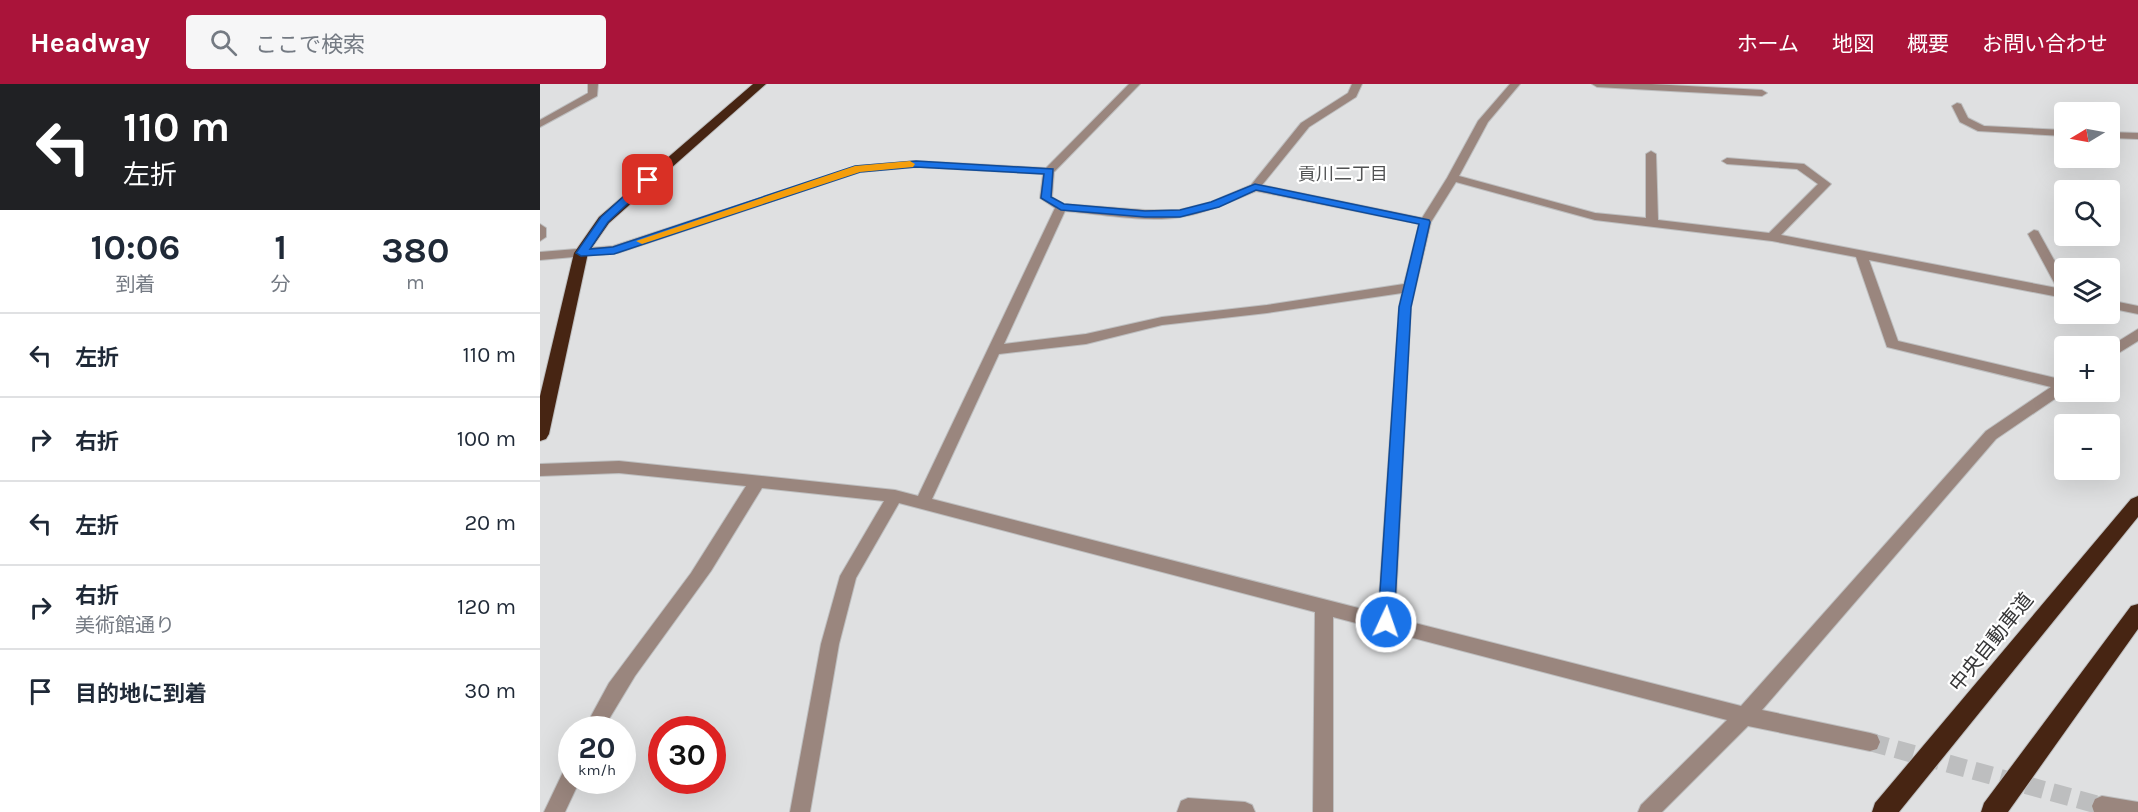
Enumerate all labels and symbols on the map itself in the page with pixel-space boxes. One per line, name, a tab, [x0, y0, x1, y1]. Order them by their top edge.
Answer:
north arrow	[2054, 102, 2120, 168]
pin	[622, 154, 673, 205]
district label: 貢川二丁目	[1298, 163, 1388, 185]
street label: 中央自動車道	[1945, 588, 2038, 696]
position arrow	[1354, 590, 1418, 654]
speed limit sign: 30	[648, 716, 726, 794]

